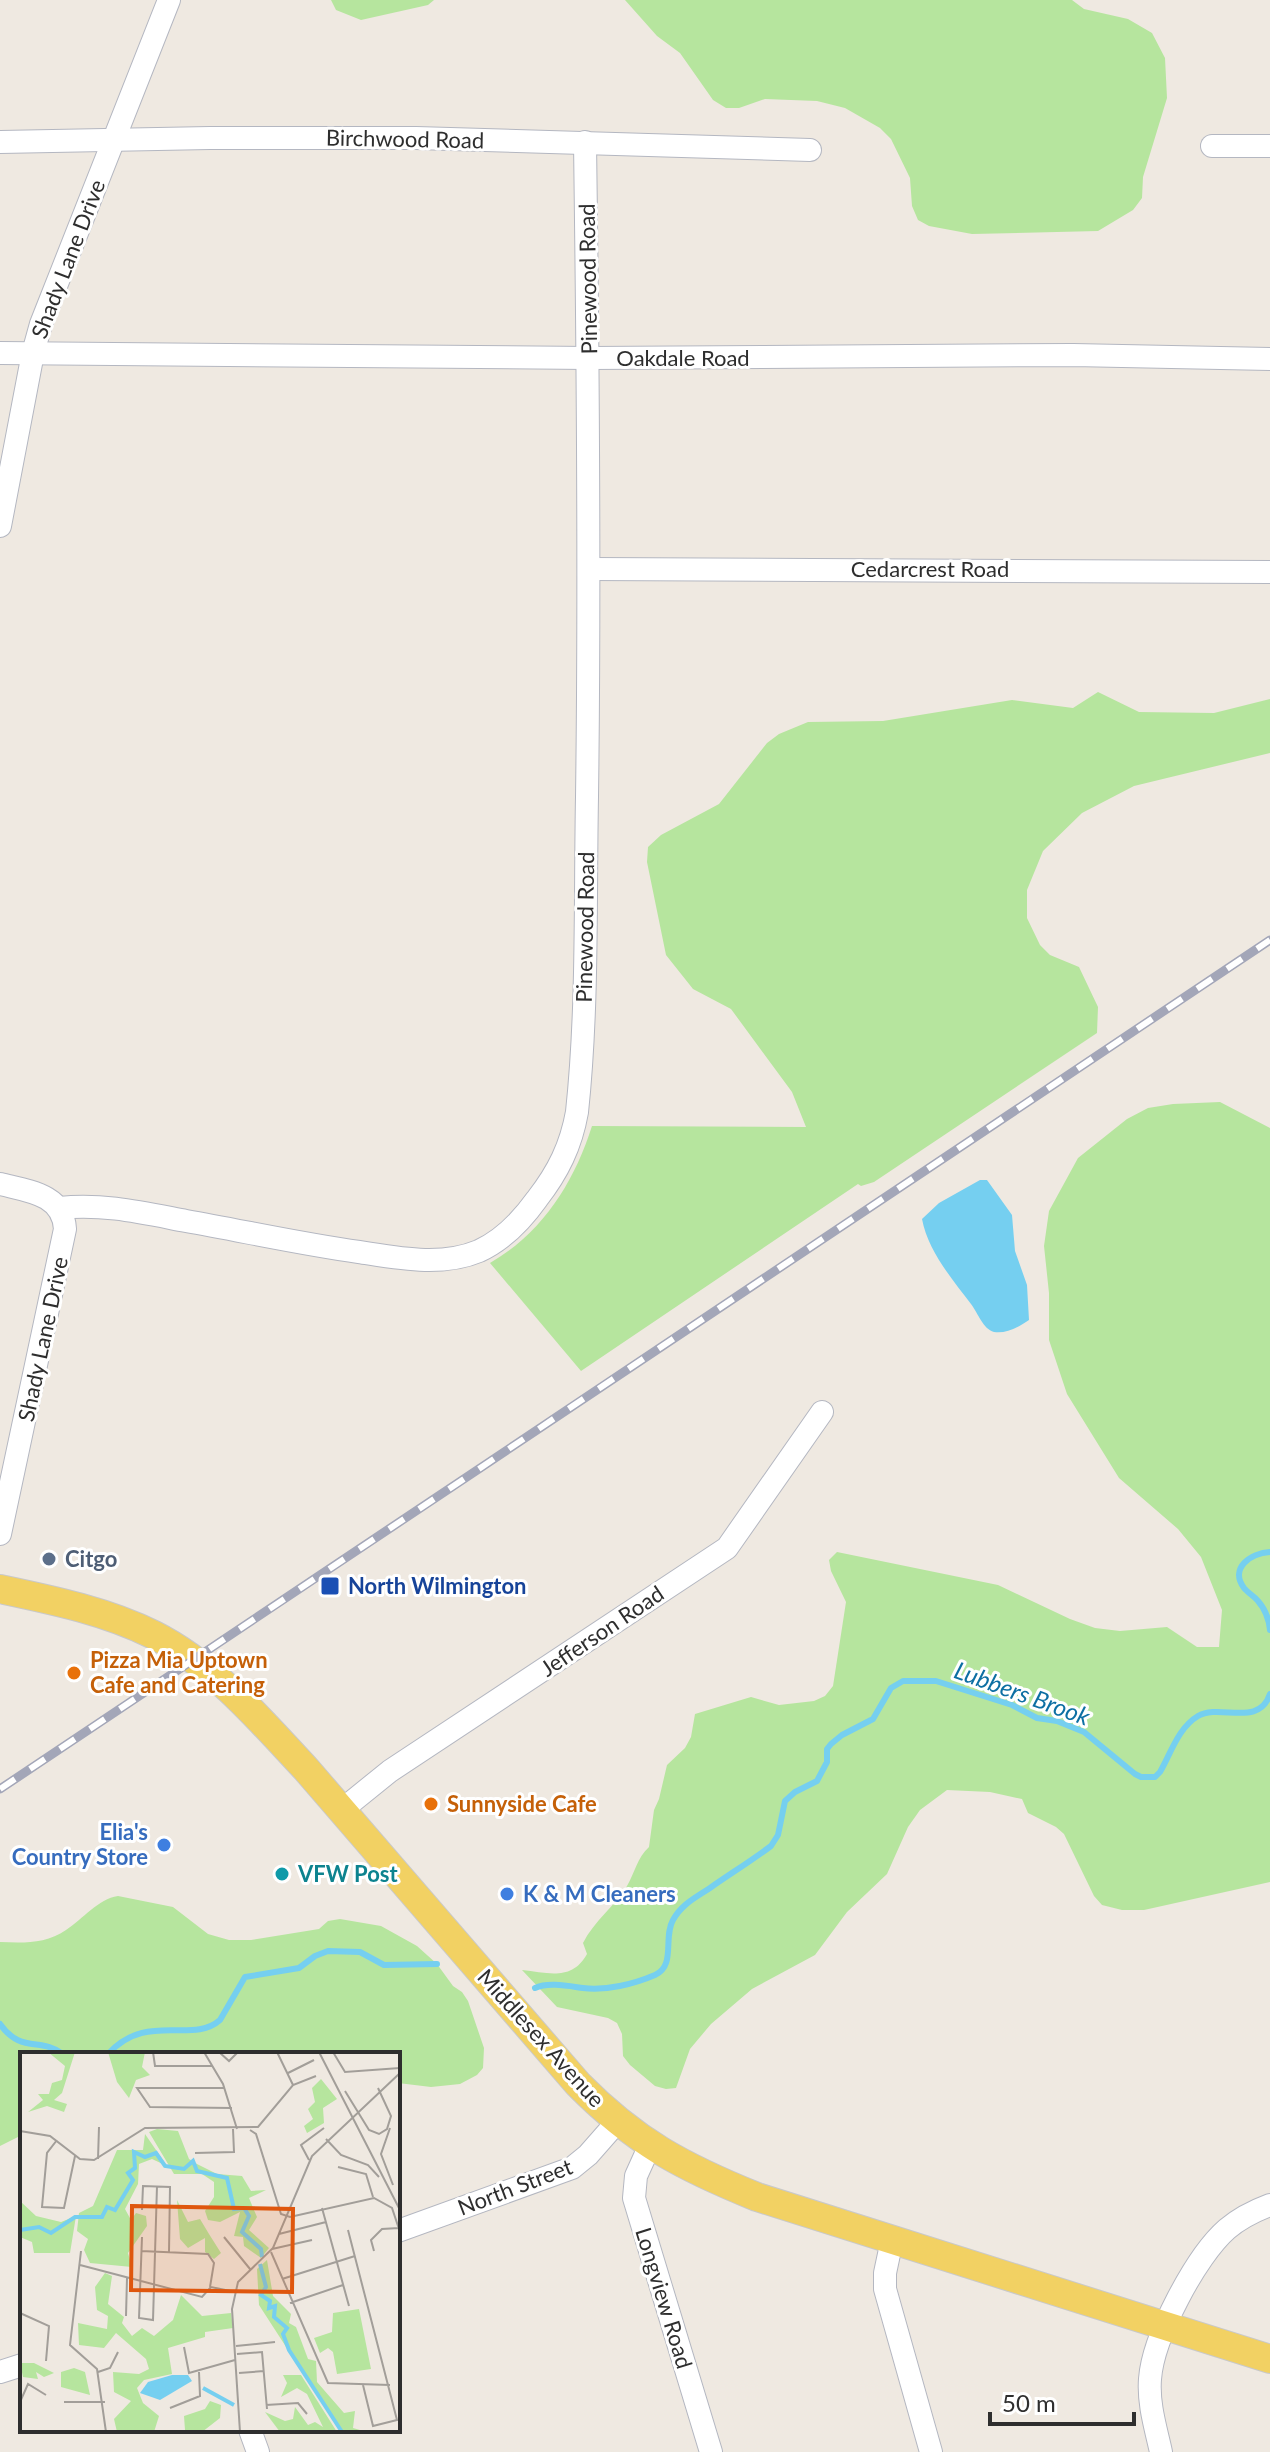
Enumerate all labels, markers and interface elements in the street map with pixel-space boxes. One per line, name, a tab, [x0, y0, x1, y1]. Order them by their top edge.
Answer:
street label: Birchwood Road	[326, 124, 484, 153]
street label: Shady Lane Drive	[25, 176, 110, 342]
street label: Pinewood Road	[573, 203, 602, 355]
street label: Oakdale Road	[616, 344, 750, 371]
street label: Cedarcrest Road	[851, 555, 1009, 582]
street label: Pinewood Road	[570, 851, 599, 1003]
street label: Shady Lane Drive	[12, 1254, 73, 1424]
place label: Citgo	[65, 1545, 117, 1572]
marker: Citgo	[40, 1550, 58, 1568]
place label: North Wilmington	[348, 1572, 527, 1599]
marker: North Wilmington	[319, 1575, 341, 1597]
street label: Jefferson Road	[535, 1579, 669, 1682]
place label: Pizza Mia Uptown Cafe and Catering	[90, 1646, 268, 1698]
water label: Lubbers Brook	[951, 1655, 1095, 1731]
marker: Pizza Mia Uptown Cafe and Catering	[65, 1664, 83, 1682]
place label: Sunnyside Cafe	[447, 1790, 597, 1817]
marker: Sunnyside Cafe	[422, 1795, 440, 1813]
place label: Elia's Country Store	[12, 1818, 148, 1870]
marker: Elia's Country Store	[155, 1836, 173, 1854]
place label: VFW Post	[297, 1860, 398, 1887]
marker: VFW Post	[273, 1865, 291, 1883]
place label: K & M Cleaners	[523, 1880, 676, 1907]
marker: K & M Cleaners	[498, 1885, 516, 1903]
street label: Middlesex Avenue	[472, 1963, 611, 2112]
inset map	[20, 2052, 400, 2432]
street label: North Street	[454, 2152, 576, 2221]
street label: Longview Road	[630, 2224, 699, 2372]
scale bar	[990, 2376, 1134, 2426]
text: 50 m	[1002, 2388, 1056, 2417]

